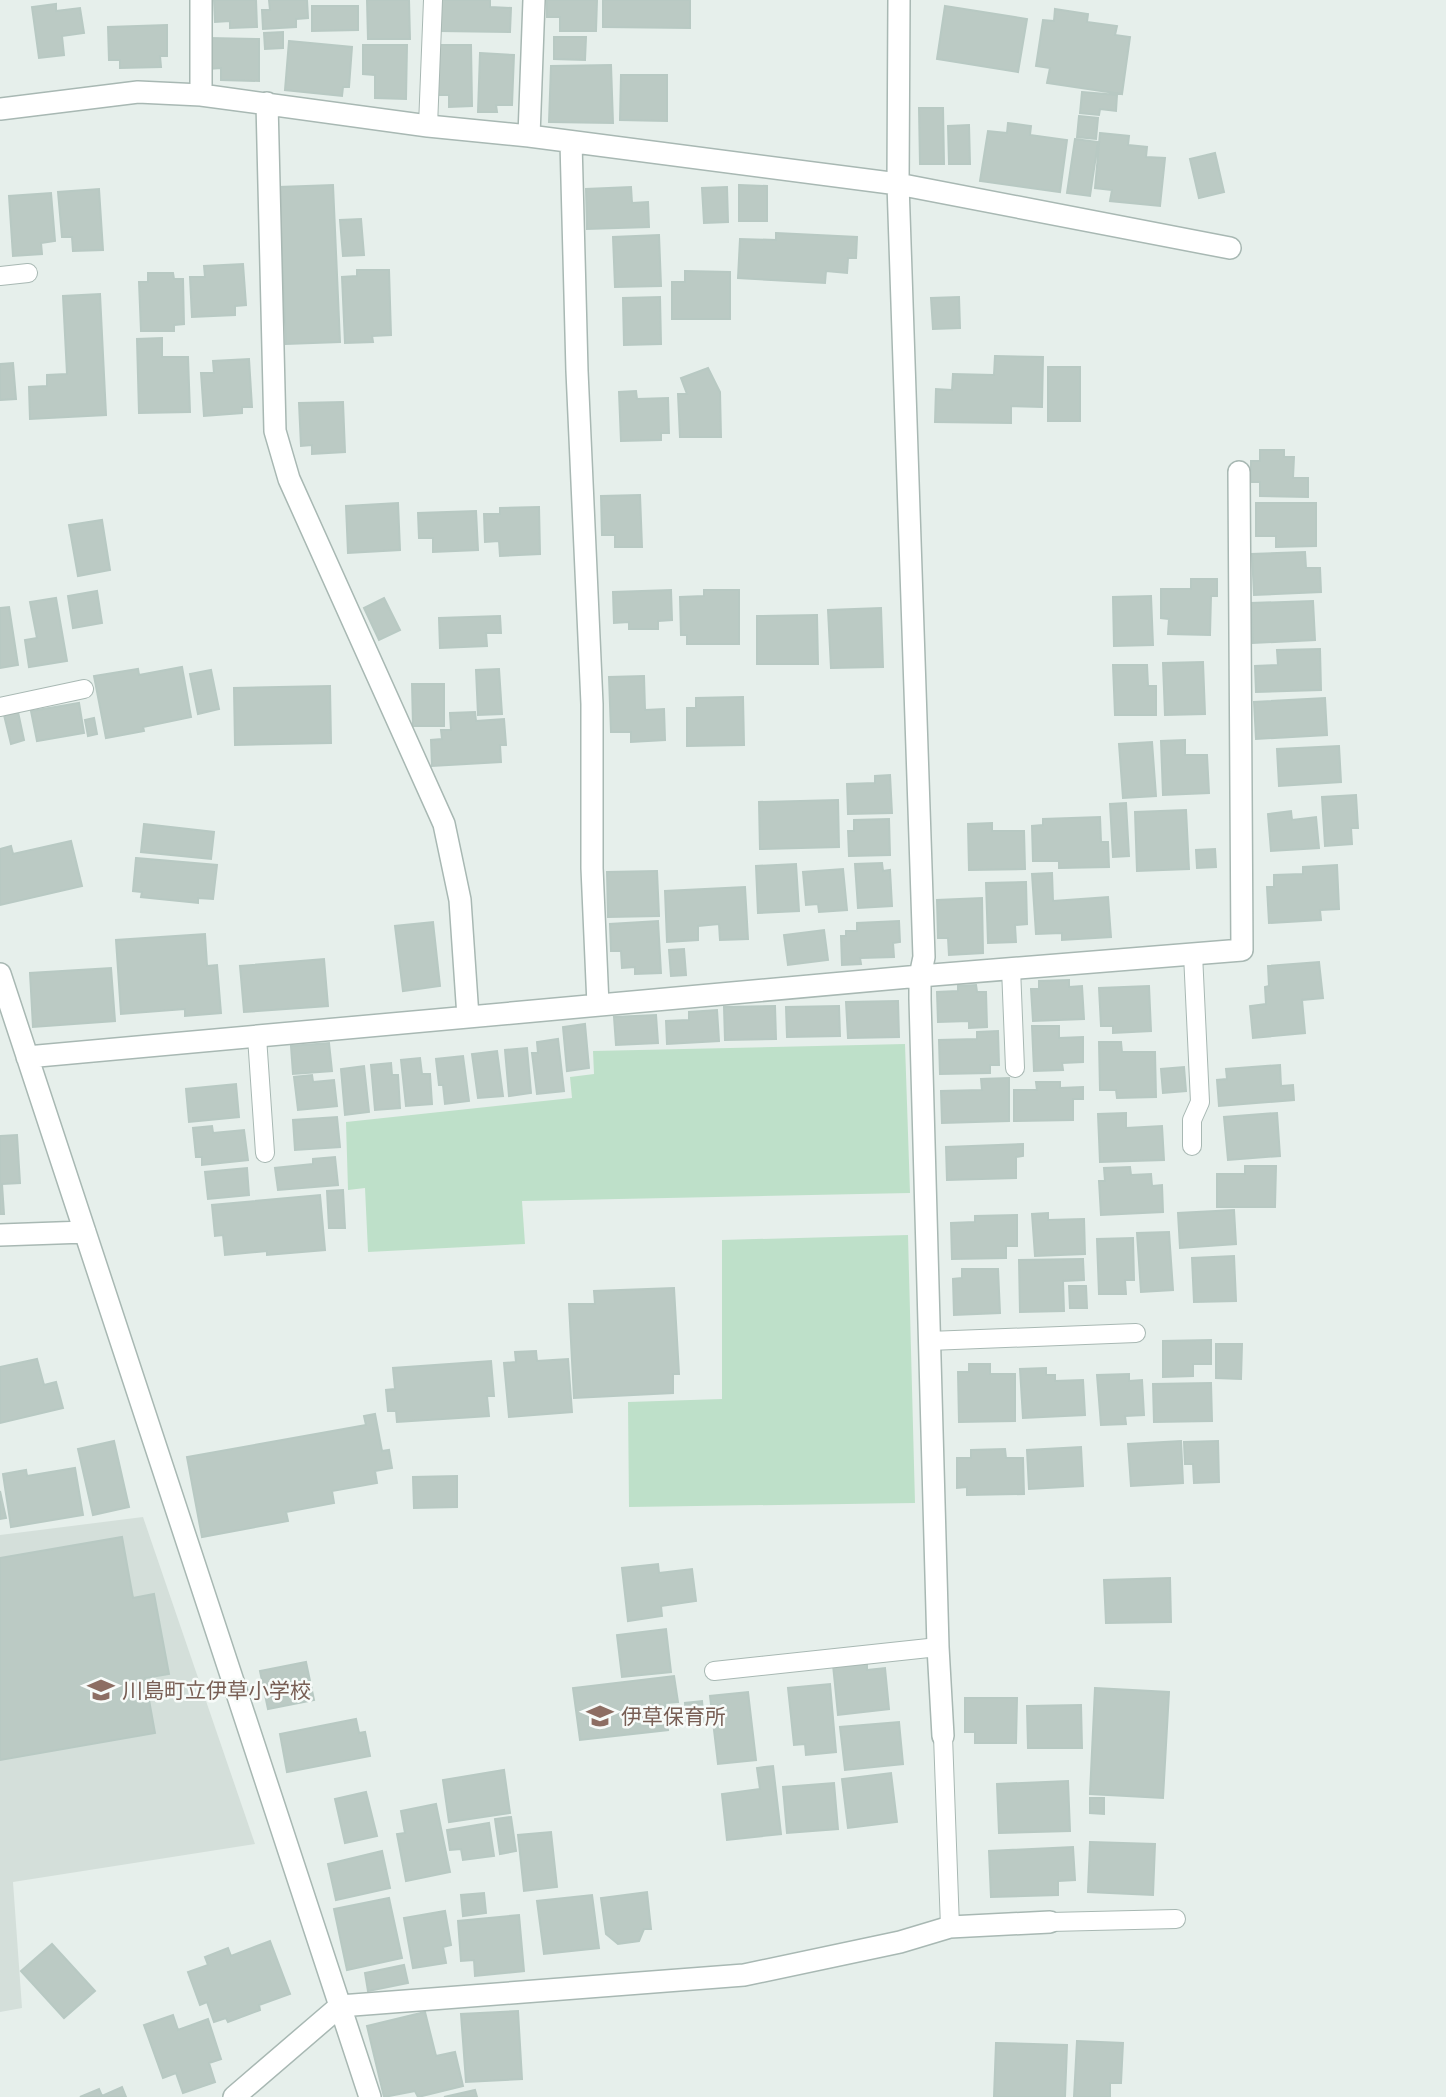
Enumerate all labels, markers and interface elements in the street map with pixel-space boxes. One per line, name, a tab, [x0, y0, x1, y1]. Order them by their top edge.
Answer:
school or university icon: 川島町立伊草小学校	[86, 1675, 116, 1705]
place label: 川島町立伊草小学校	[122, 1677, 311, 1704]
school or university icon: 伊草保育所	[585, 1701, 615, 1731]
place label: 伊草保育所	[621, 1703, 726, 1730]

